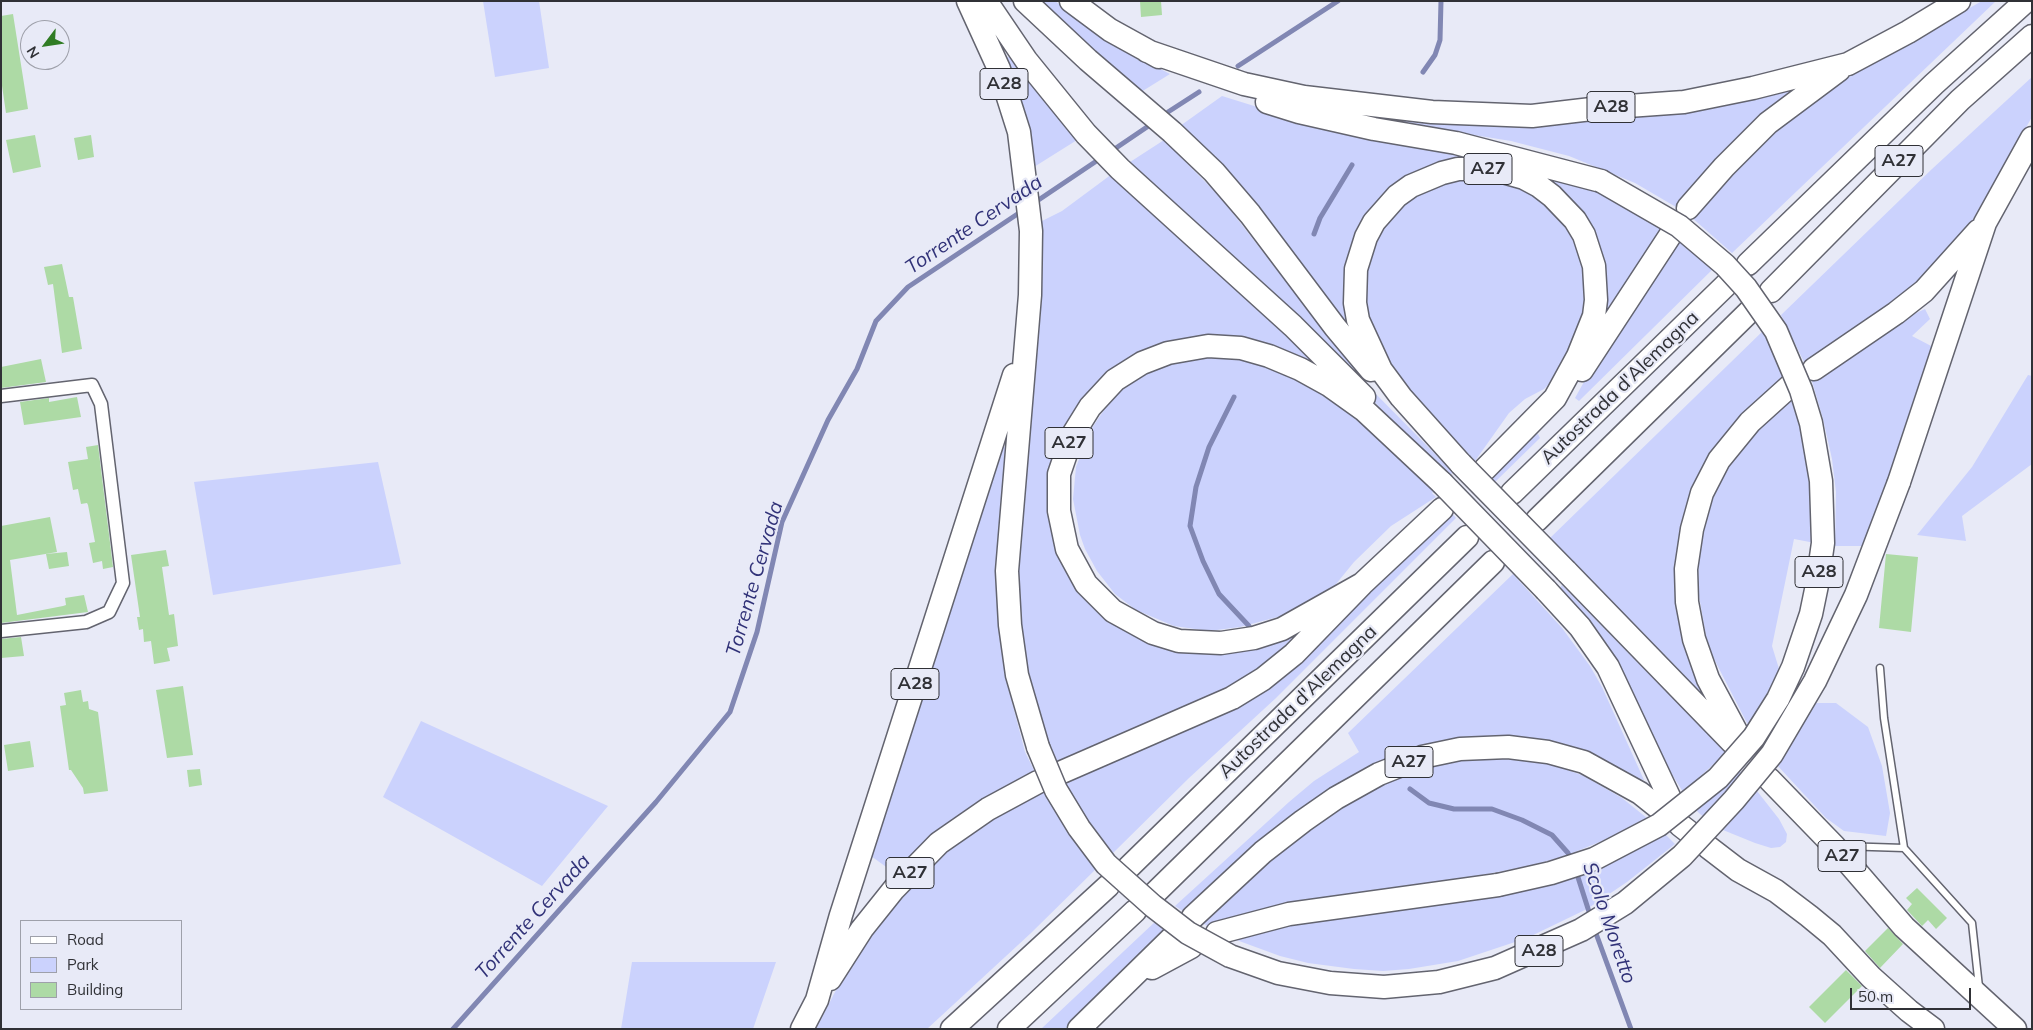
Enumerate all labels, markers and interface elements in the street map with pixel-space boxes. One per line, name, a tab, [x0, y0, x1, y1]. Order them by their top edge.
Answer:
north arrow	[20, 20, 70, 70]
text: N	[23, 43, 43, 61]
road number: A28	[980, 68, 1028, 100]
road number: A28	[1587, 91, 1635, 122]
road number: A27	[1875, 146, 1923, 177]
road number: A27	[1464, 153, 1512, 184]
water label: Torrente Cervada	[901, 170, 1047, 280]
street label: Autostrada d'Alemagna	[1536, 307, 1704, 469]
road number: A27	[1045, 428, 1093, 458]
water label: Torrente Cervada	[721, 499, 789, 659]
road number: A28	[1795, 556, 1843, 588]
street label: Autostrada d'Alemagna	[1214, 621, 1382, 783]
road number: A28	[891, 669, 939, 700]
road number: A27	[1385, 746, 1433, 778]
road number: A27	[1818, 840, 1866, 871]
water label: Torrente Cervada	[471, 849, 595, 985]
road number: A27	[886, 858, 934, 888]
water label: Scolo Moretto	[1577, 859, 1641, 987]
legend	[20, 920, 182, 1010]
text: Road	[67, 930, 104, 949]
road number: A28	[1515, 936, 1563, 966]
text: Park	[67, 955, 99, 974]
scale bar	[1853, 978, 1974, 1010]
text: Building	[67, 980, 123, 999]
text: 50 m	[1858, 987, 1893, 1006]

